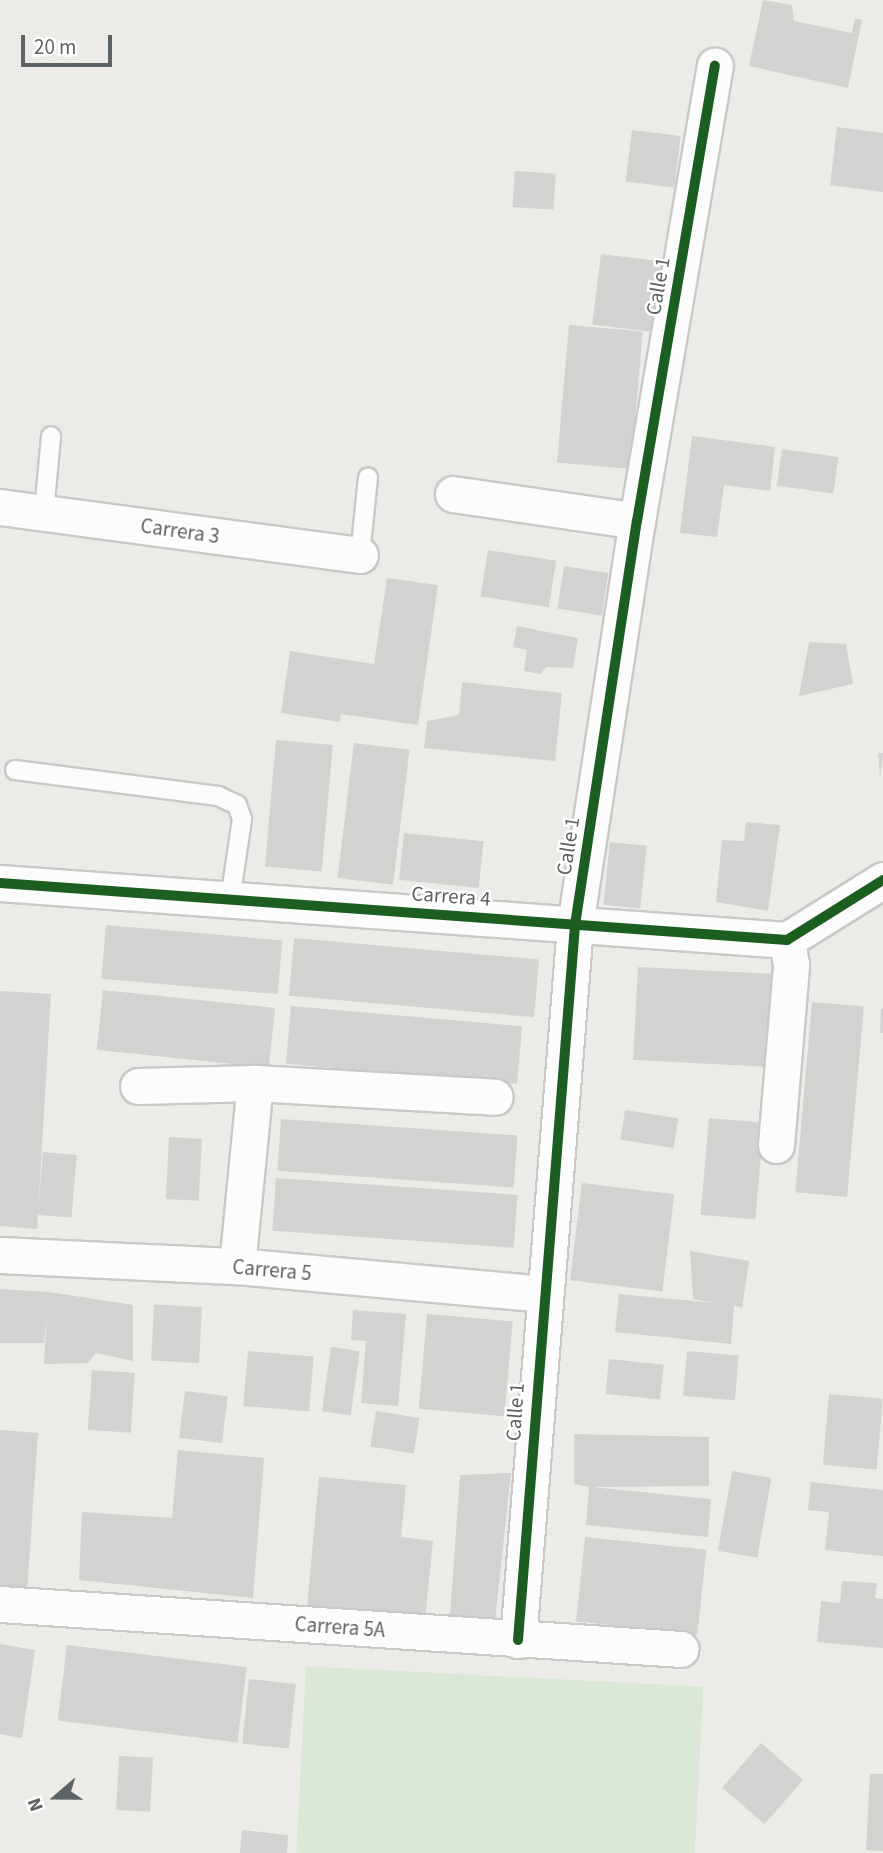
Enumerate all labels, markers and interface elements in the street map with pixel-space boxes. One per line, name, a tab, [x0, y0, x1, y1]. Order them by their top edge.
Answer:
scale bar	[24, 21, 116, 65]
text: 20 m	[34, 32, 76, 62]
street label: Calle 1	[641, 255, 675, 317]
street label: Carrera 3	[139, 513, 221, 549]
street label: Calle 1	[551, 815, 585, 877]
street label: Carrera 4	[411, 881, 491, 911]
street label: Carrera 5	[231, 1254, 313, 1286]
street label: Calle 1	[500, 1382, 530, 1442]
street label: Carrera 5A	[294, 1611, 386, 1643]
north arrow	[21, 1762, 91, 1832]
text: N	[21, 1794, 51, 1815]

